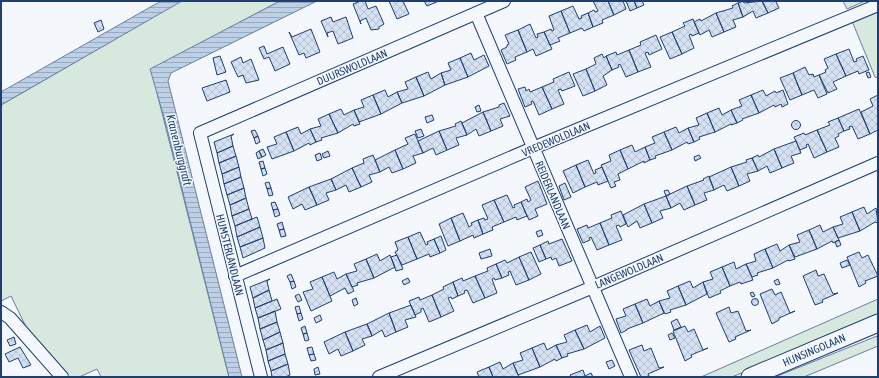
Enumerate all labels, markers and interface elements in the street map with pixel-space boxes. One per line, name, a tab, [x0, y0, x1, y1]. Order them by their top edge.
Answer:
street label: DUURSWOLDLAAN	[315, 47, 389, 87]
water label: Kranenburggraft	[163, 113, 195, 188]
street label: VREDEWOLDLAAN	[520, 119, 592, 159]
street label: REIDERLANDLAAN	[533, 159, 573, 231]
street label: HUMSTERLANDLAAN	[214, 213, 246, 297]
street label: LANGEWOLDLAAN	[593, 251, 665, 291]
street label: HUNSINGOLAAN	[781, 331, 847, 369]

